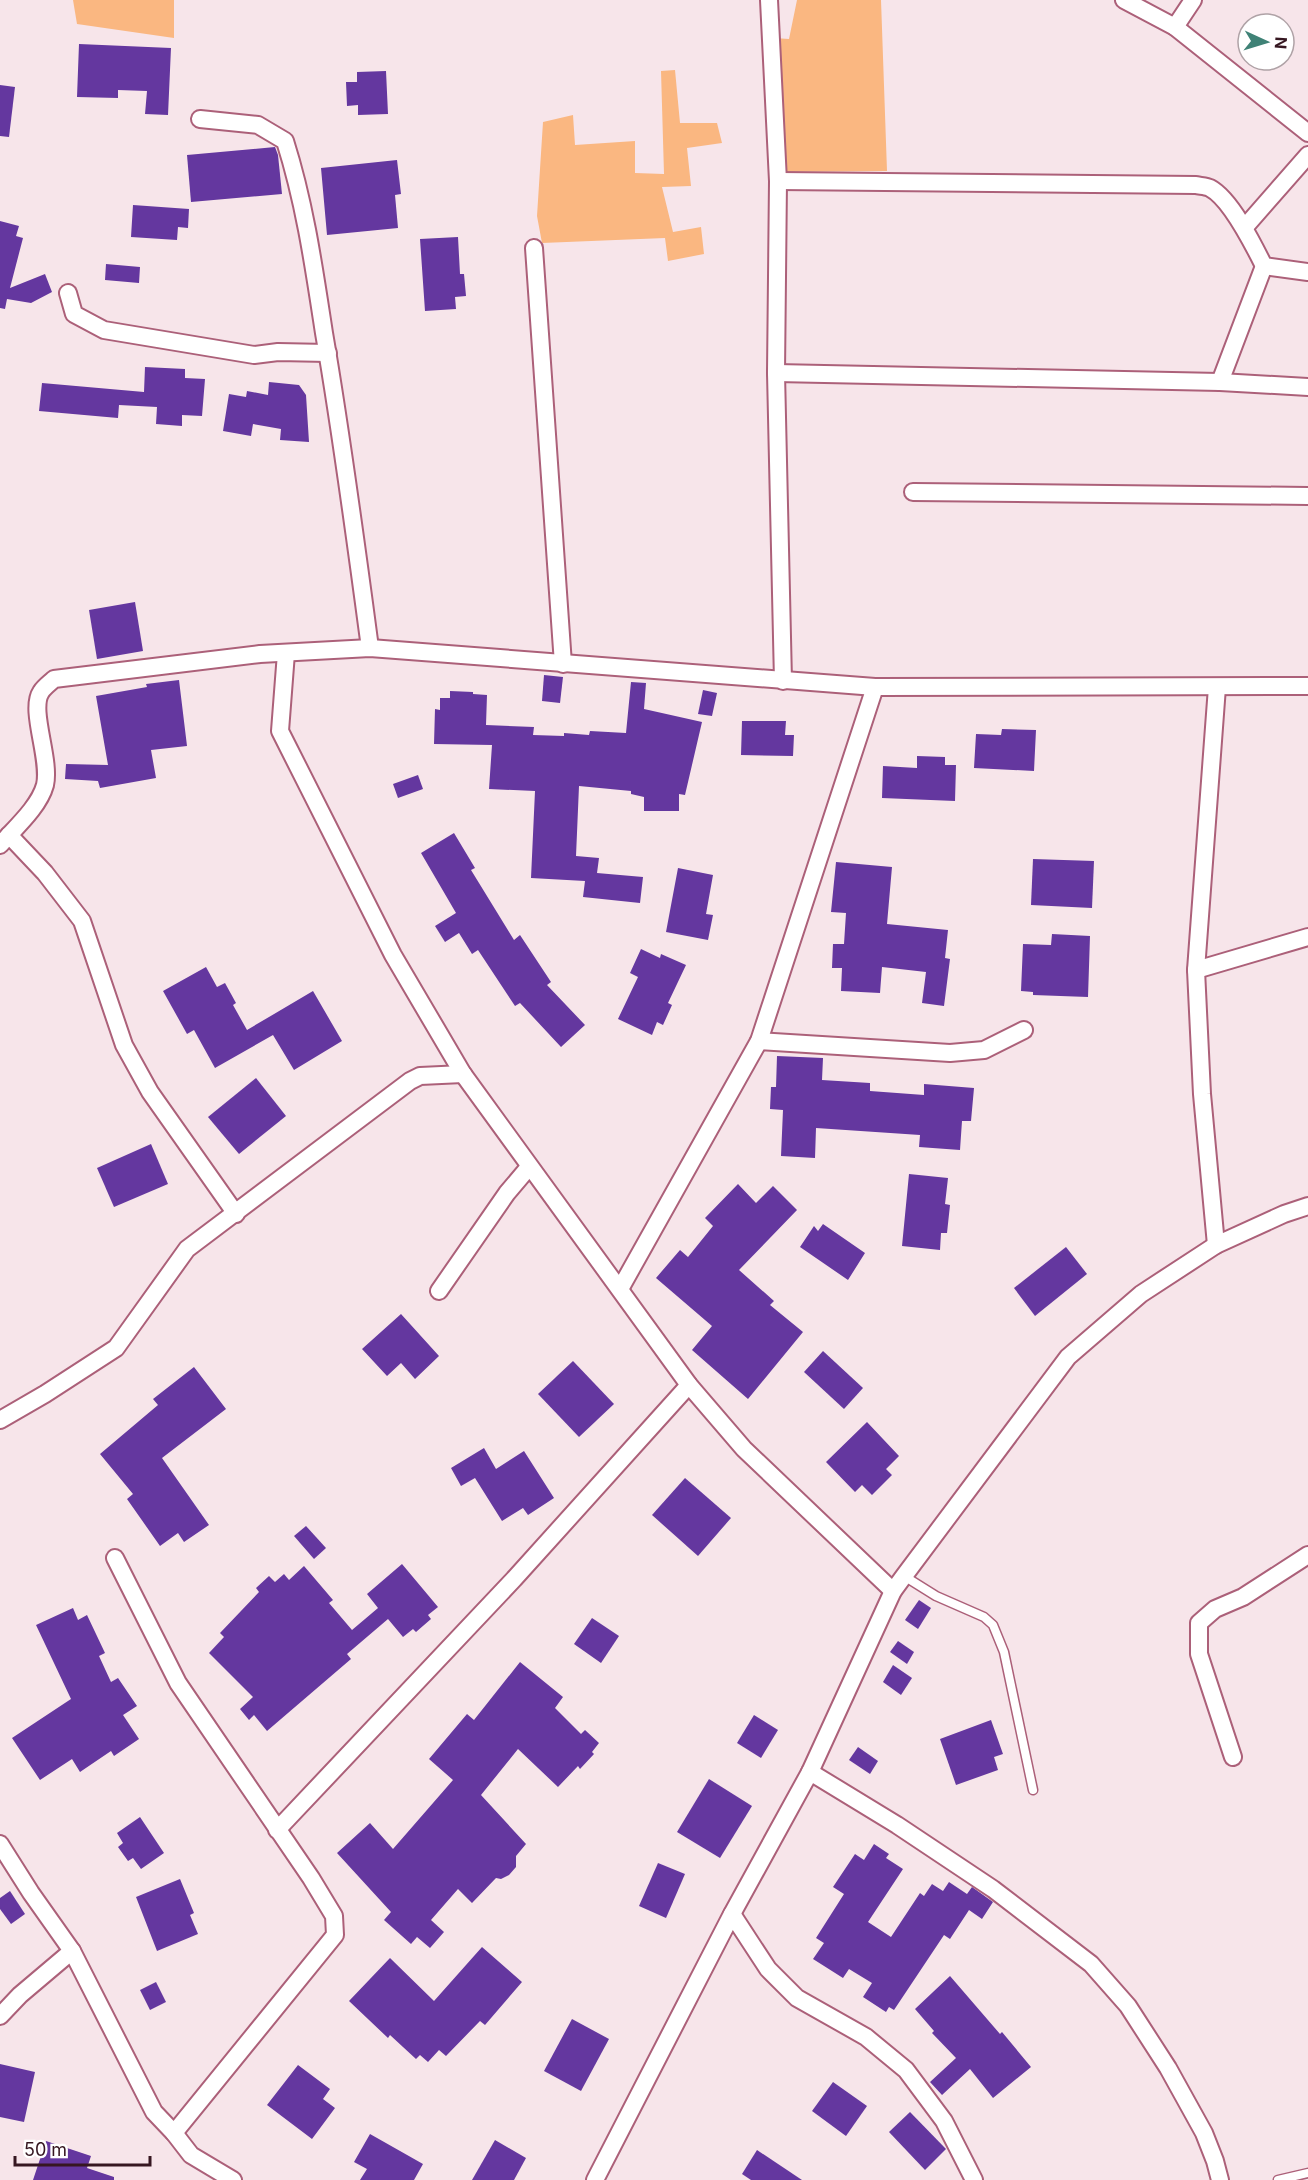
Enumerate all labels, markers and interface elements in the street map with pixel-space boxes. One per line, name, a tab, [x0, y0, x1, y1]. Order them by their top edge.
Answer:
north arrow	[1236, 12, 1296, 72]
text: N	[1271, 36, 1291, 50]
scale bar	[15, 2129, 150, 2167]
text: 50 m	[24, 2139, 67, 2160]

